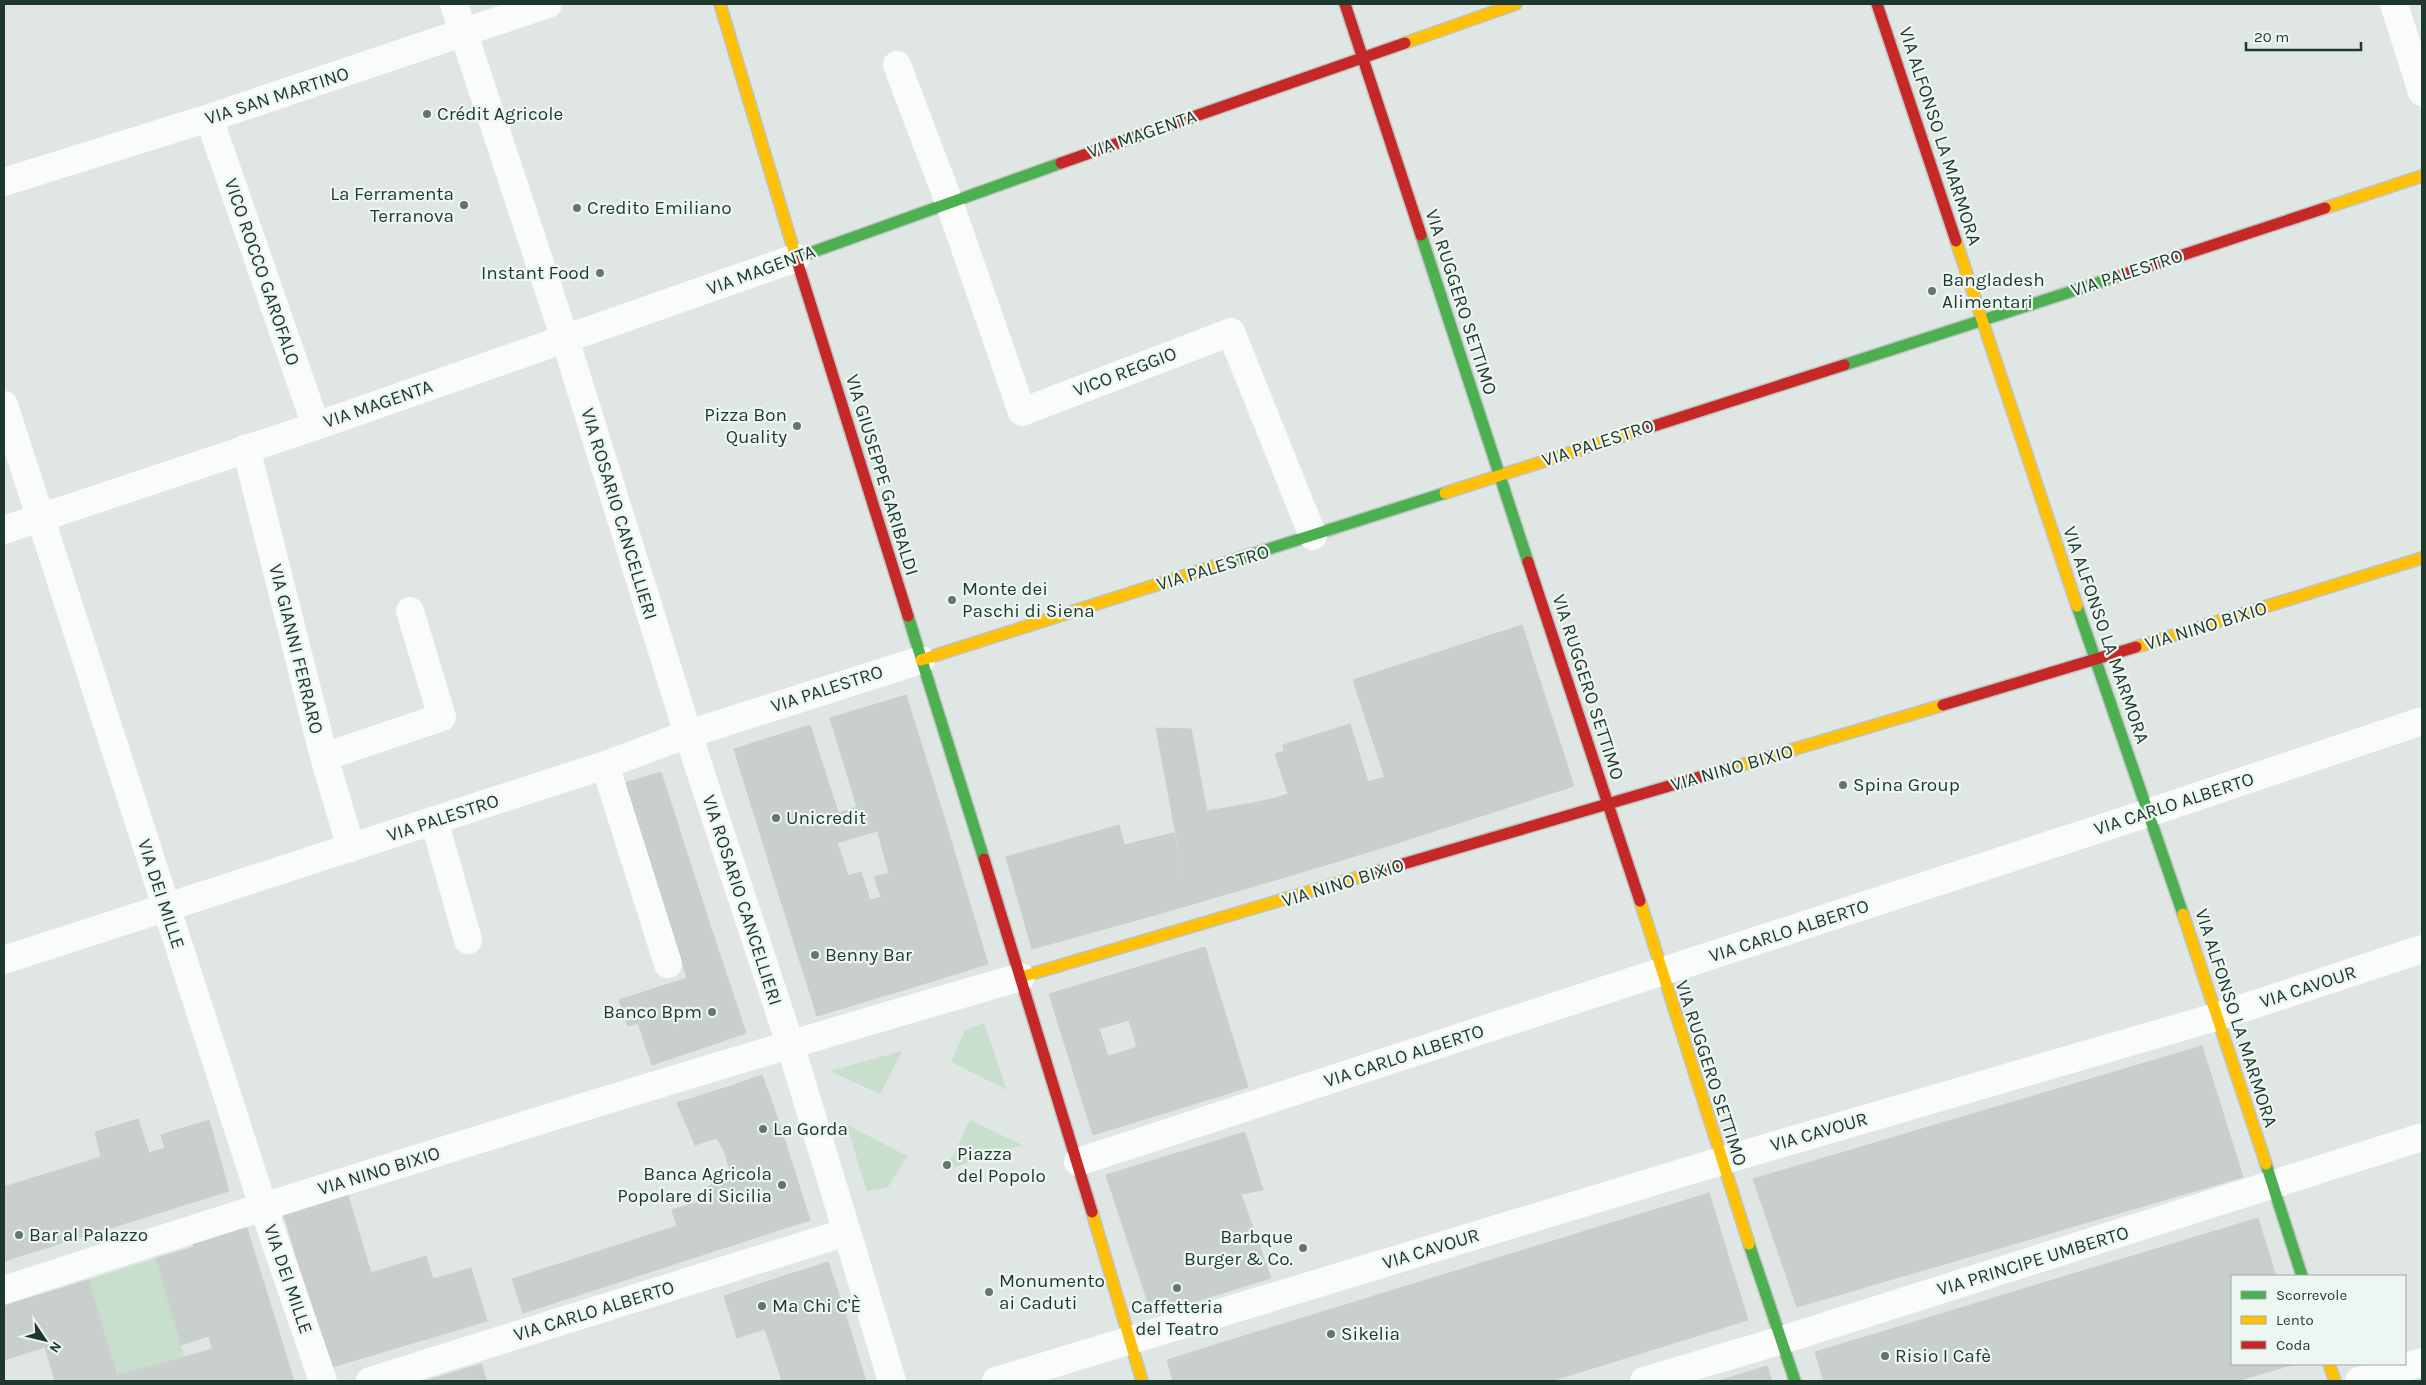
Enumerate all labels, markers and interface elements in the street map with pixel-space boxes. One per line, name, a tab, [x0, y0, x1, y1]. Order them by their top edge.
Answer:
scale bar	[2246, 20, 2361, 52]
street label: VIA ALFONSO LA MARMORA	[1894, 24, 1986, 248]
text: 20 m	[2254, 28, 2289, 46]
street label: VIA SAN MARTINO	[202, 62, 352, 130]
place label: Crédit Agricole	[437, 103, 563, 125]
street label: VIA MAGENTA	[1085, 105, 1200, 163]
marker: Crédit Agricole	[421, 108, 433, 120]
street label: VICO ROCCO GAROFALO	[220, 176, 304, 368]
place label: La Ferramenta Terranova	[330, 183, 454, 227]
place label: Credito Emiliano	[587, 197, 732, 219]
marker: La Ferramenta Terranova	[458, 199, 470, 211]
marker: Credito Emiliano	[571, 202, 583, 214]
street label: VIA RUGGERO SETTIMO	[1421, 206, 1501, 398]
street label: VIA MAGENTA	[704, 240, 818, 300]
street label: VIA PALESTRO	[2068, 245, 2186, 301]
place label: Instant Food	[481, 262, 590, 284]
marker: Instant Food	[594, 267, 606, 279]
place label: Bangladesh Alimentari	[1942, 269, 2045, 313]
marker: Bangladesh Alimentari	[1926, 285, 1938, 297]
street label: VICO REGGIO	[1070, 342, 1180, 402]
street label: VIA GIUSEPPE GARIBALDI	[841, 372, 923, 578]
street label: VIA MAGENTA	[321, 375, 436, 433]
place label: Pizza Bon Quality	[704, 404, 787, 448]
street label: VIA ROSARIO CANCELLIERI	[576, 406, 662, 622]
street label: VIA PALESTRO	[1539, 415, 1657, 471]
marker: Pizza Bon Quality	[791, 420, 803, 432]
street label: VIA ALFONSO LA MARMORA	[2058, 523, 2154, 747]
street label: VIA PALESTRO	[1154, 540, 1272, 596]
street label: VIA GIANNI FERRARO	[264, 562, 328, 736]
place label: Monte dei Paschi di Siena	[962, 578, 1095, 622]
street label: VIA RUGGERO SETTIMO	[1548, 591, 1628, 783]
marker: Monte dei Paschi di Siena	[946, 594, 958, 606]
street label: VIA NINO BIXIO	[2142, 597, 2270, 655]
street label: VIA PALESTRO	[768, 661, 886, 717]
street label: VIA NINO BIXIO	[1668, 740, 1796, 796]
street label: VIA CARLO ALBERTO	[2091, 768, 2257, 840]
place label: Spina Group	[1853, 774, 1960, 796]
marker: Spina Group	[1837, 779, 1849, 791]
street label: VIA PALESTRO	[384, 790, 502, 846]
street label: VIA ROSARIO CANCELLIERI	[698, 792, 786, 1008]
place label: Unicredit	[786, 807, 866, 829]
marker: Unicredit	[770, 812, 782, 824]
street label: VIA DEI MILLE	[133, 836, 189, 952]
street label: VIA NINO BIXIO	[1279, 854, 1407, 912]
street label: VIA CARLO ALBERTO	[1706, 895, 1872, 967]
street label: VIA ALFONSO LA MARMORA	[2190, 906, 2282, 1130]
place label: Benny Bar	[825, 944, 912, 966]
marker: Benny Bar	[809, 949, 821, 961]
street label: VIA CAVOUR	[2257, 961, 2359, 1013]
street label: VIA RUGGERO SETTIMO	[1671, 977, 1751, 1169]
place label: Banco Bpm	[603, 1001, 702, 1023]
marker: Banco Bpm	[706, 1006, 718, 1018]
street label: VIA CARLO ALBERTO	[1321, 1020, 1487, 1092]
street label: VIA CAVOUR	[1768, 1108, 1870, 1156]
place label: La Gorda	[773, 1118, 848, 1140]
marker: La Gorda	[757, 1123, 769, 1135]
street label: VIA NINO BIXIO	[315, 1142, 443, 1200]
place label: Piazza del Popolo	[957, 1143, 1046, 1187]
marker: Piazza del Popolo	[941, 1159, 953, 1171]
place label: Banca Agricola Popolare di Sicilia	[617, 1163, 772, 1207]
marker: Banca Agricola Popolare di Sicilia	[776, 1179, 788, 1191]
street label: VIA DEI MILLE	[259, 1221, 317, 1337]
street label: VIA PRINCIPE UMBERTO	[1935, 1221, 2131, 1301]
place label: Bar al Palazzo	[29, 1224, 148, 1246]
street label: VIA CAVOUR	[1380, 1224, 1482, 1274]
place label: Barbque Burger & Co.	[1184, 1226, 1293, 1270]
marker: Bar al Palazzo	[13, 1229, 25, 1241]
marker: Barbque Burger & Co.	[1297, 1242, 1309, 1254]
place label: Monumento ai Caduti	[999, 1270, 1105, 1314]
legend	[2231, 1275, 2406, 1365]
street label: VIA CARLO ALBERTO	[511, 1276, 677, 1346]
marker: Caffetteria del Teatro	[1171, 1282, 1183, 1294]
marker: Monumento ai Caduti	[983, 1286, 995, 1298]
text: Scorrevole	[2276, 1286, 2347, 1304]
place label: Ma Chi C'È	[772, 1294, 861, 1317]
place label: Caffetteria del Teatro	[1131, 1296, 1223, 1340]
marker: Ma Chi C'È	[756, 1300, 768, 1312]
text: Lento	[2276, 1311, 2314, 1329]
north arrow	[20, 1315, 70, 1365]
place label: Sikelia	[1341, 1323, 1400, 1345]
marker: Sikelia	[1325, 1328, 1337, 1340]
text: Coda	[2276, 1336, 2311, 1354]
text: N	[45, 1338, 65, 1356]
place label: Risio I Cafè	[1895, 1345, 1991, 1367]
marker: Risio I Cafè	[1879, 1350, 1891, 1362]

